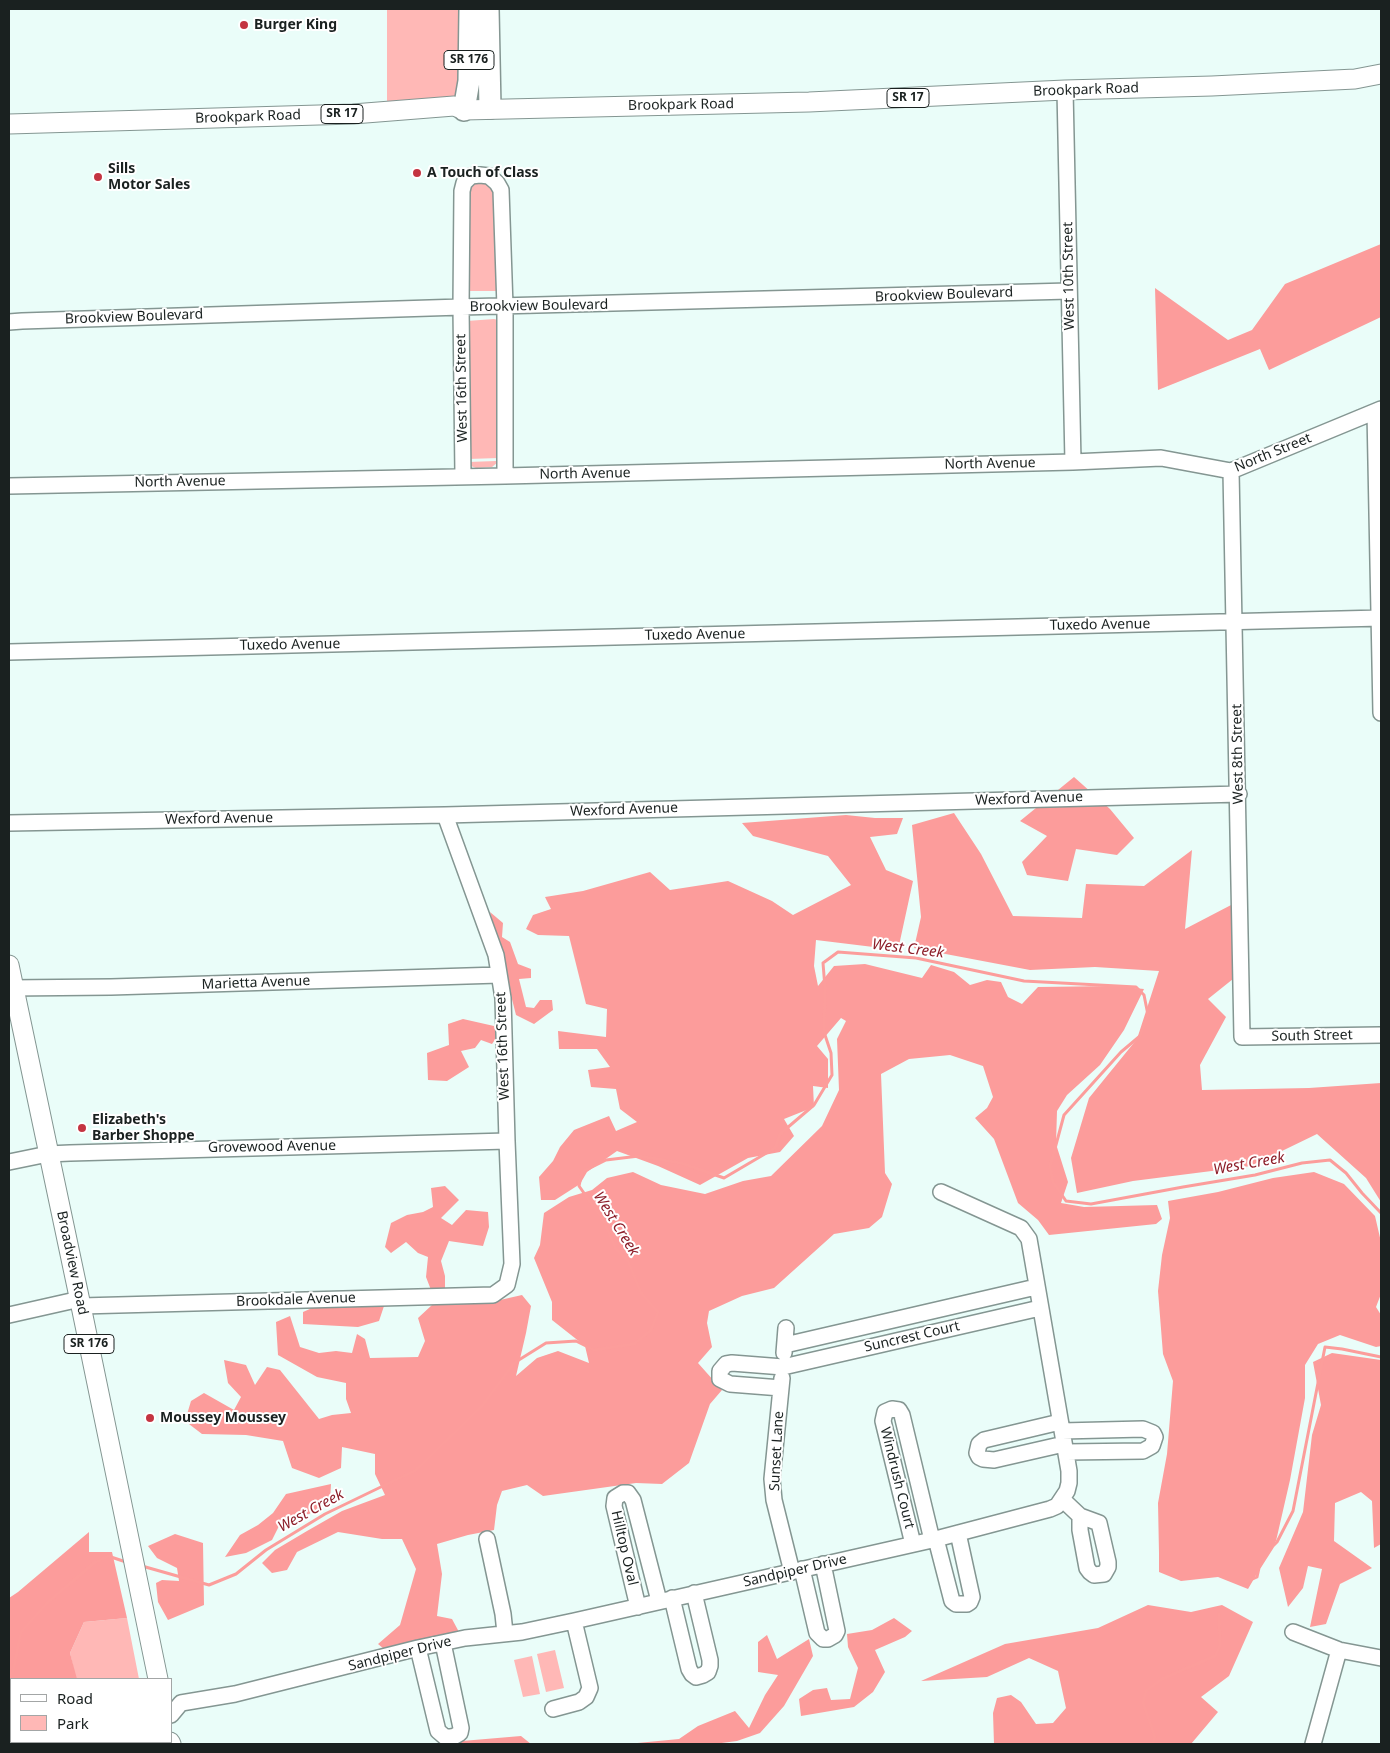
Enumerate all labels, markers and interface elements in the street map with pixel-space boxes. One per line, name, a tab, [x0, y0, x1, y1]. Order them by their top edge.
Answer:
place label: Burger King	[254, 17, 337, 33]
marker: Burger King	[238, 19, 250, 31]
road number: SR 176	[444, 50, 494, 70]
street label: Brookpark Road	[1033, 80, 1139, 100]
road number: SR 17	[887, 89, 929, 108]
street label: Brookpark Road	[628, 96, 734, 114]
road number: SR 17	[321, 105, 363, 124]
street label: Brookpark Road	[195, 107, 301, 127]
place label: Sills Motor Sales	[108, 161, 190, 193]
place label: A Touch of Class	[427, 165, 539, 181]
marker: A Touch of Class	[411, 167, 423, 179]
marker: Sills Motor Sales	[92, 171, 104, 183]
street label: West 10th Street	[1060, 222, 1078, 330]
street label: Brookview Boulevard	[874, 284, 1014, 306]
street label: Brookview Boulevard	[470, 296, 608, 316]
street label: Brookview Boulevard	[64, 306, 204, 328]
street label: West 16th Street	[453, 334, 471, 442]
street label: North Street	[1232, 430, 1314, 476]
street label: North Avenue	[944, 455, 1036, 473]
street label: North Avenue	[539, 465, 631, 483]
street label: North Avenue	[134, 473, 226, 491]
street label: Tuxedo Avenue	[1050, 616, 1150, 634]
street label: Tuxedo Avenue	[645, 626, 745, 644]
street label: Tuxedo Avenue	[240, 636, 340, 654]
street label: West 8th Street	[1229, 704, 1247, 804]
street label: Wexford Avenue	[975, 789, 1083, 809]
street label: Wexford Avenue	[570, 800, 678, 820]
street label: Wexford Avenue	[165, 810, 273, 828]
water label: West Creek	[871, 936, 945, 962]
street label: Marietta Avenue	[201, 973, 311, 993]
street label: West 16th Street	[493, 991, 513, 1101]
street label: South Street	[1271, 1027, 1353, 1045]
place label: Elizabeth's Barber Shoppe	[92, 1112, 195, 1144]
marker: Elizabeth's Barber Shoppe	[76, 1122, 88, 1134]
street label: Grovewood Avenue	[208, 1137, 336, 1157]
water label: West Creek	[1212, 1149, 1286, 1179]
water label: West Creek	[589, 1189, 643, 1259]
street label: Broadview Road	[53, 1209, 91, 1317]
street label: Brookdale Avenue	[236, 1290, 356, 1310]
street label: Suncrest Court	[863, 1318, 961, 1356]
road number: SR 176	[64, 1335, 114, 1354]
place label: Moussey Moussey	[160, 1410, 286, 1426]
street label: Sunset Lane	[767, 1411, 787, 1491]
marker: Moussey Moussey	[144, 1412, 156, 1424]
street label: Windrush Court	[876, 1425, 918, 1531]
water label: West Creek	[275, 1486, 347, 1536]
street label: Hilltop Oval	[607, 1509, 641, 1587]
street label: Sandpiper Drive	[742, 1551, 848, 1591]
street label: Sandpiper Drive	[347, 1633, 453, 1675]
legend	[10, 1678, 172, 1743]
text: Road	[57, 1688, 93, 1708]
text: Park	[57, 1713, 89, 1733]

